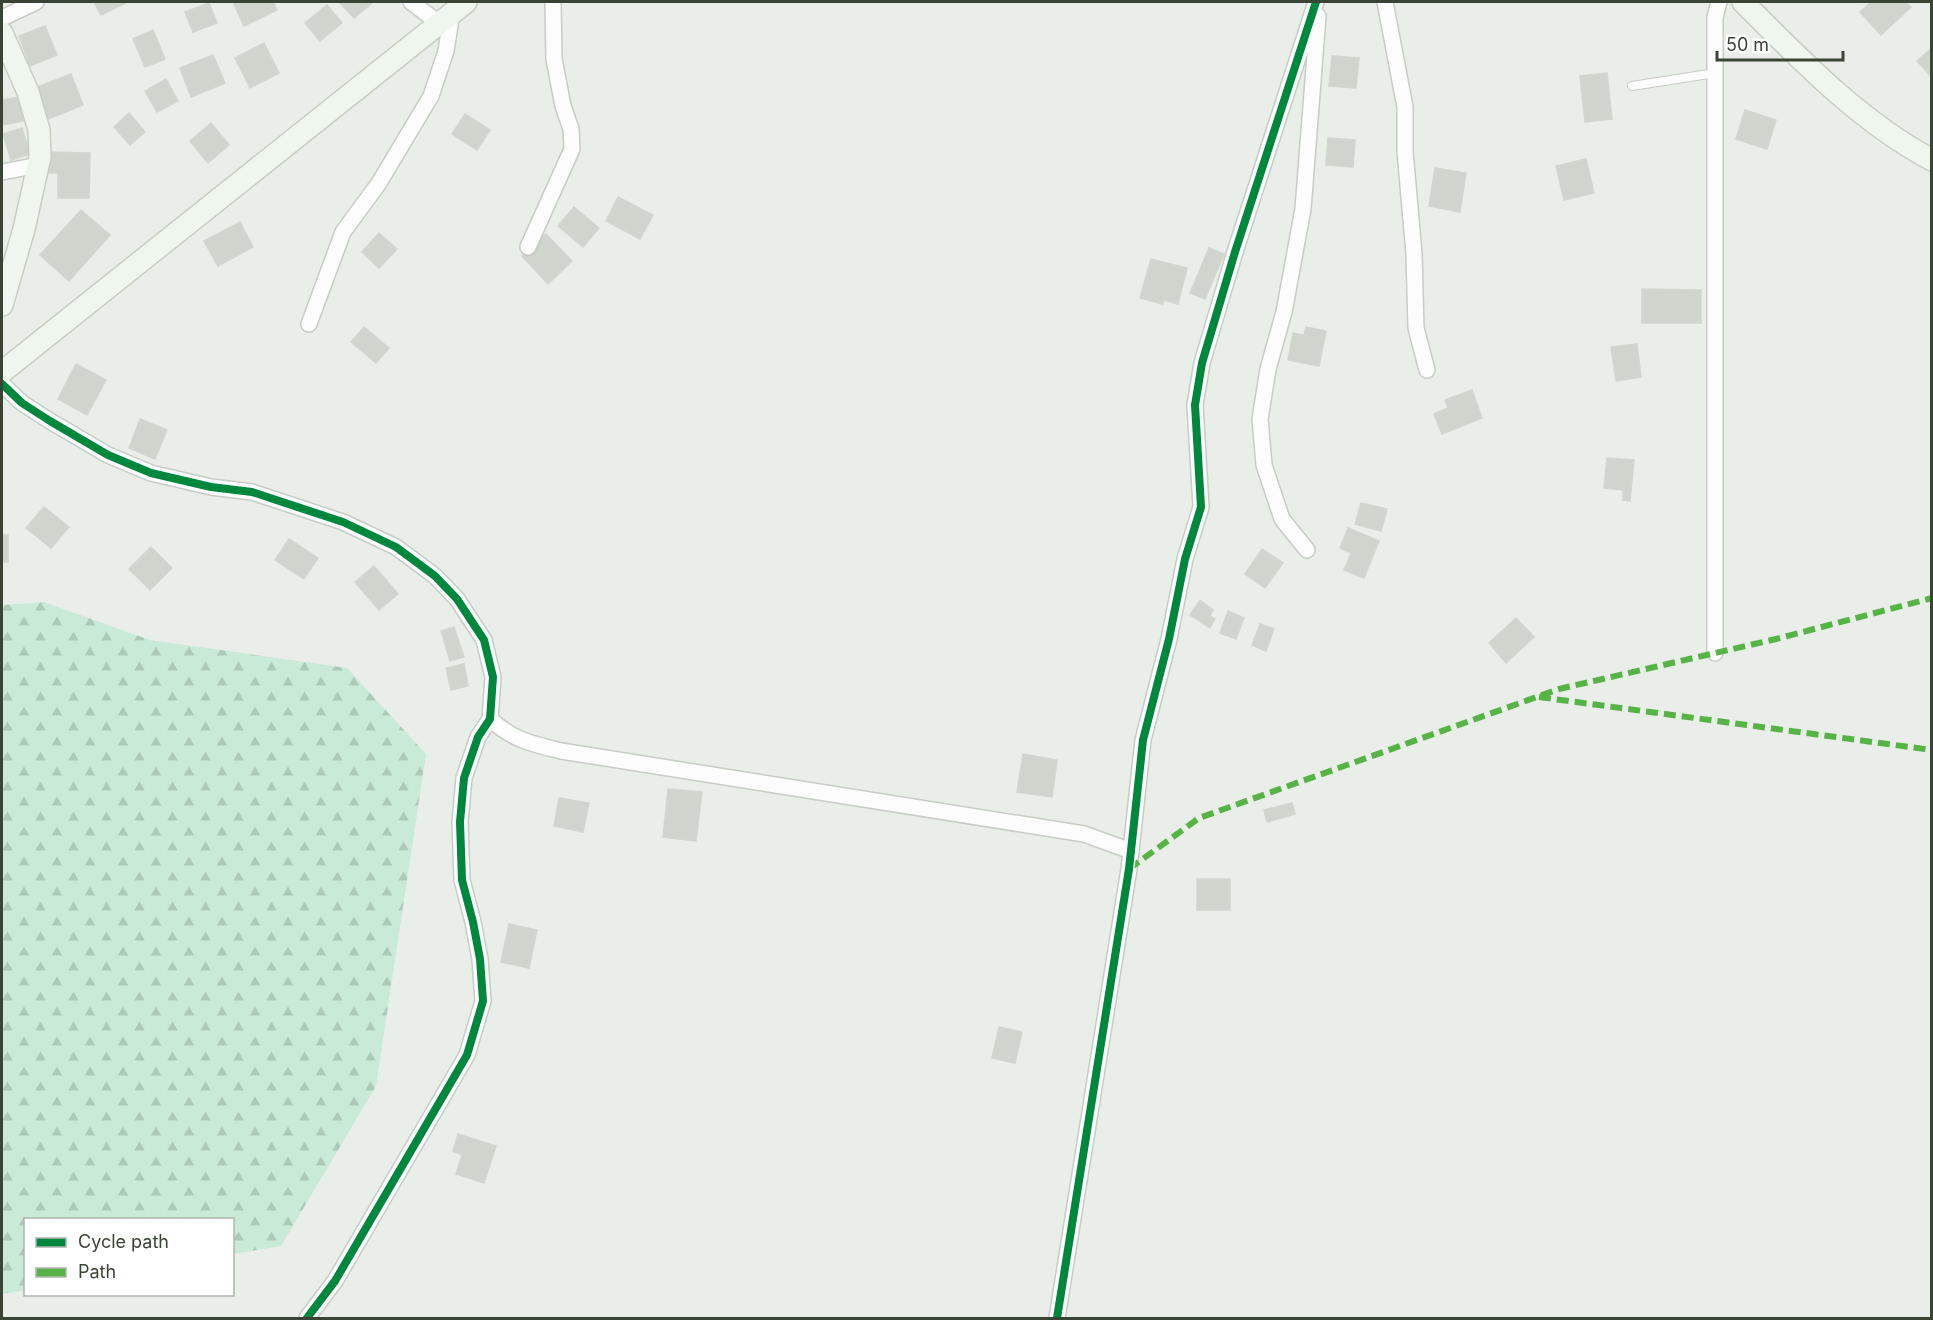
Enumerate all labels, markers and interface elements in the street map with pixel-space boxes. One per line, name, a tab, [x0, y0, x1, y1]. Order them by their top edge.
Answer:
scale bar	[1717, 24, 1843, 62]
text: 50 m	[1726, 34, 1769, 55]
legend	[24, 1218, 234, 1296]
text: Cycle path	[78, 1231, 169, 1252]
text: Path	[78, 1261, 116, 1282]

